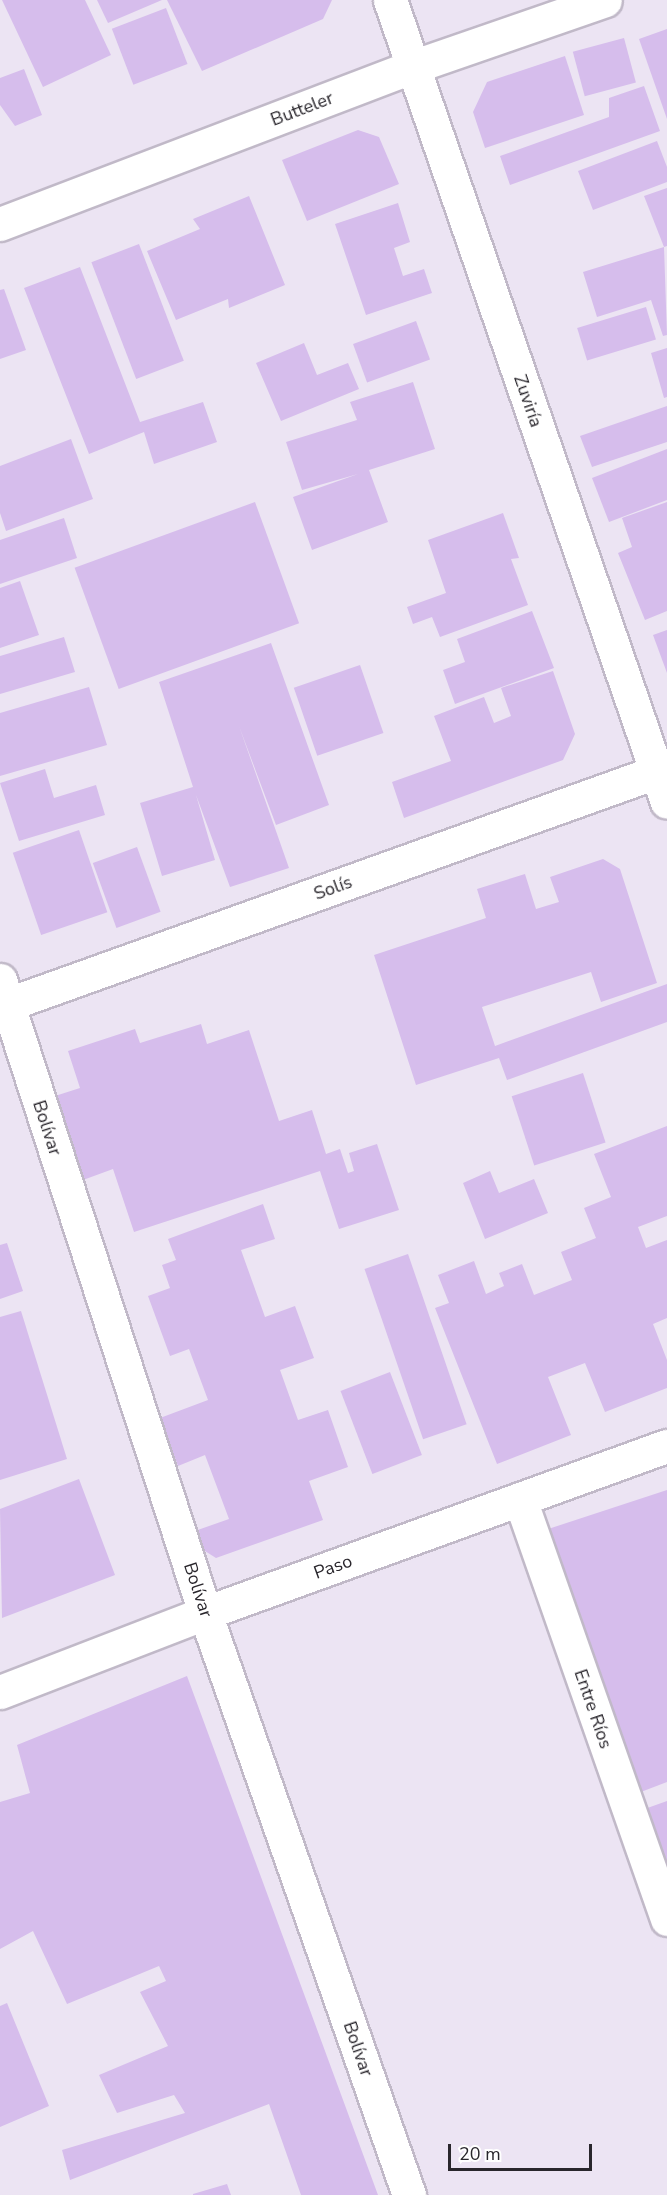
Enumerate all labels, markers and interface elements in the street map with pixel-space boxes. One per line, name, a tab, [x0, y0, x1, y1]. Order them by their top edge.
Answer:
street label: Butteler	[268, 87, 336, 131]
street label: Zuviría	[509, 372, 547, 430]
street label: Solís	[311, 871, 355, 905]
street label: Bolívar	[28, 1098, 66, 1158]
street label: Paso	[311, 1550, 355, 1584]
street label: Bolívar	[179, 1560, 217, 1620]
street label: Entre Ríos	[569, 1667, 617, 1751]
street label: Bolívar	[339, 2019, 377, 2079]
scale bar	[451, 2132, 595, 2170]
text: 20 m	[459, 2142, 501, 2166]

